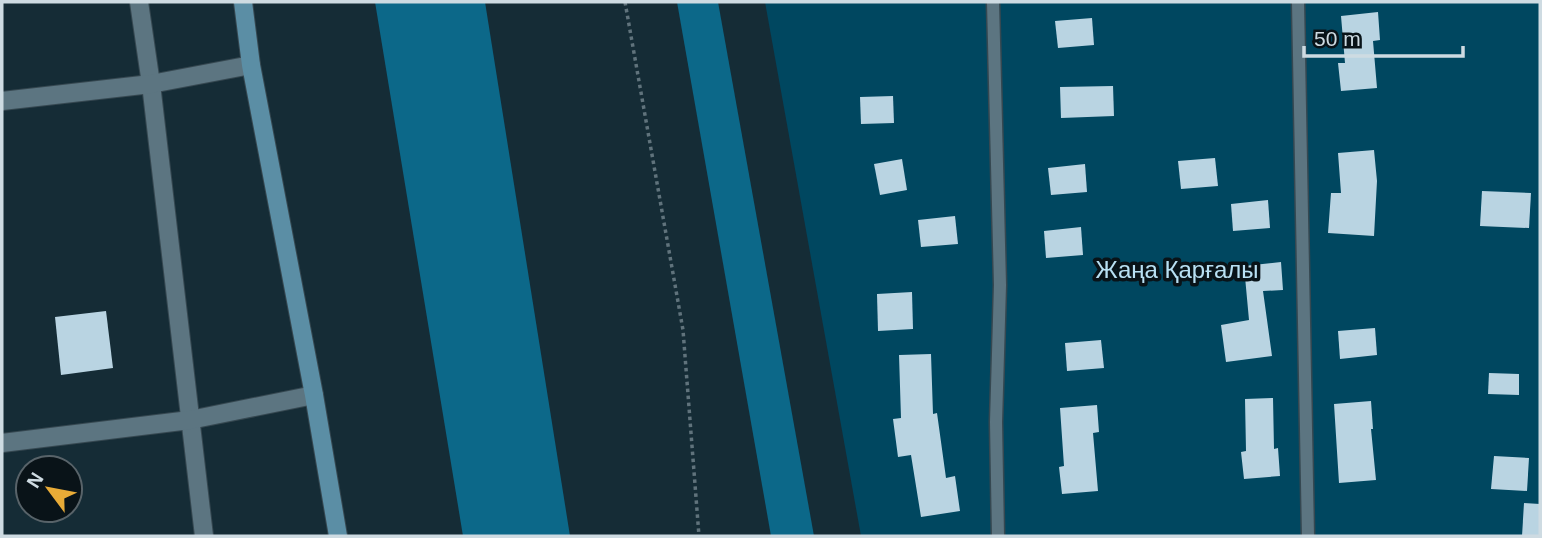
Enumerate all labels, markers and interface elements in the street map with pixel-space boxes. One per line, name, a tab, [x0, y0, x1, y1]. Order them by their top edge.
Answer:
scale bar	[1304, 14, 1463, 58]
text: 50 m	[1314, 27, 1361, 50]
park label: Жаңа Қарғалы	[1095, 256, 1259, 283]
north arrow	[14, 454, 84, 524]
text: N	[22, 469, 48, 492]

